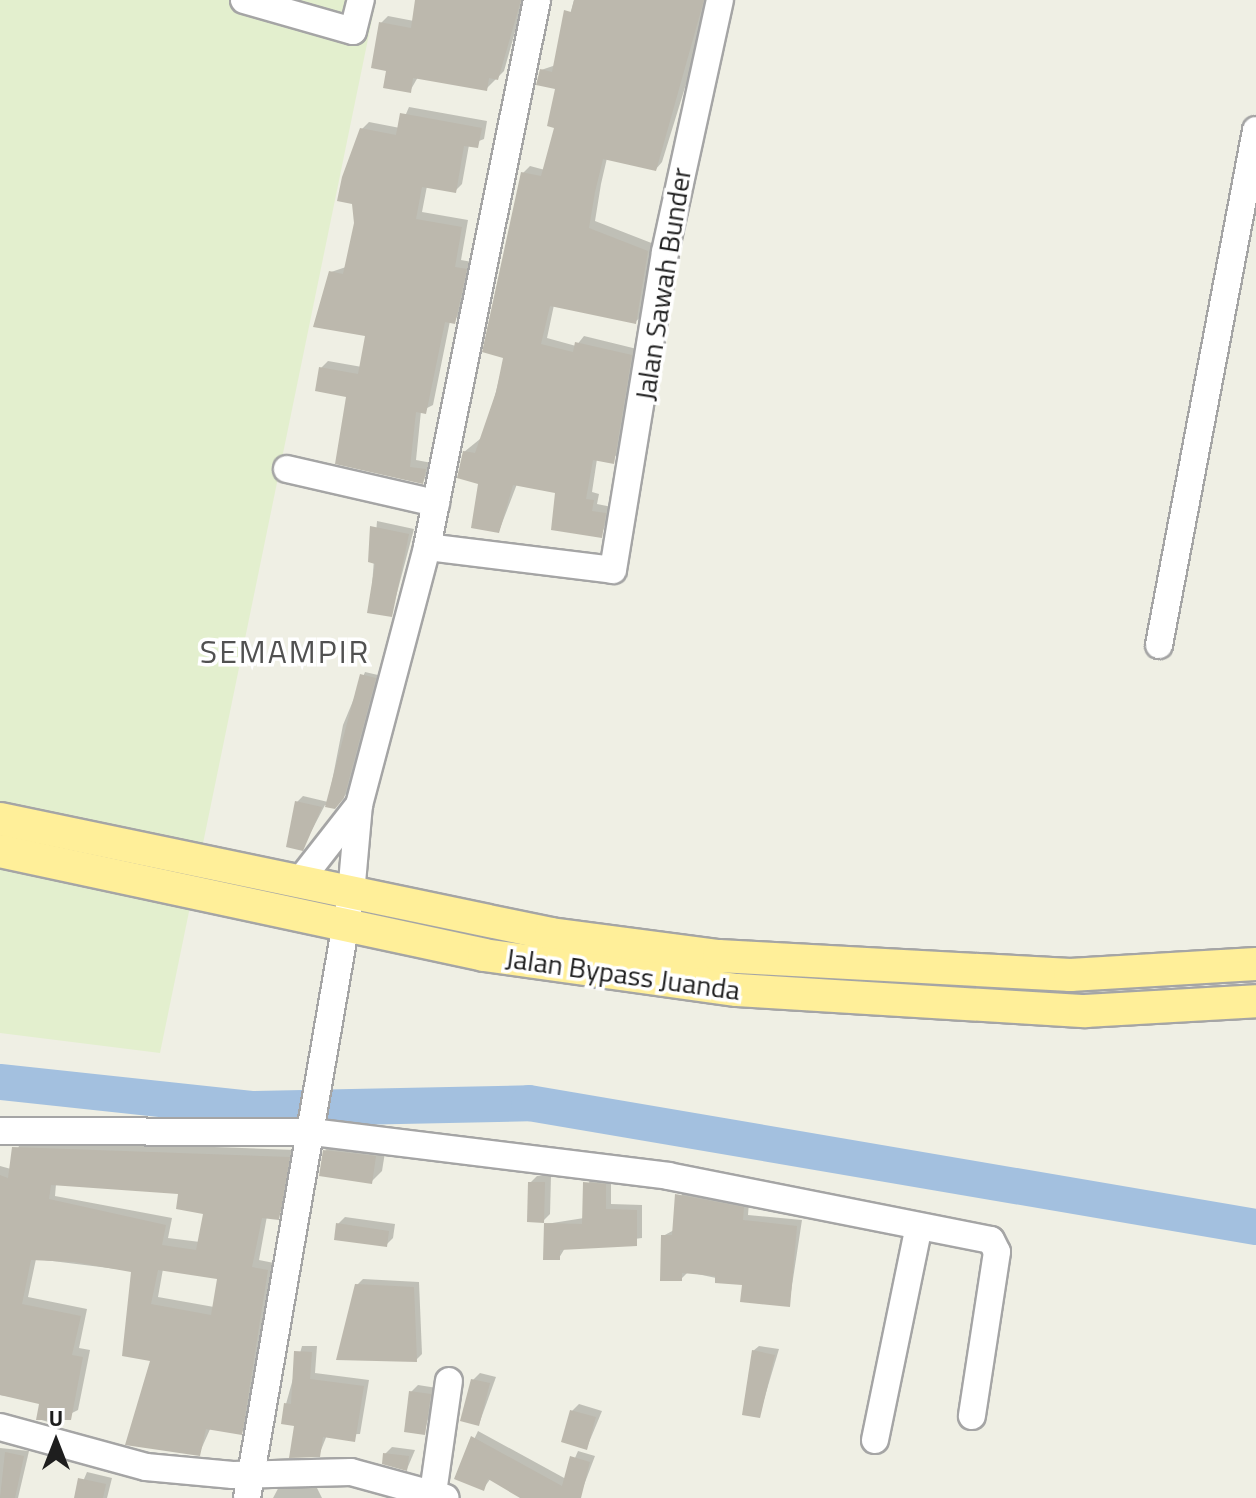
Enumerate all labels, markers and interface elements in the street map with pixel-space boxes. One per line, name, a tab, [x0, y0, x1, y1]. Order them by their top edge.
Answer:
street label: Jalan Sawah Bunder	[628, 165, 698, 403]
district label: SEMAMPIR	[200, 632, 370, 670]
street label: Jalan Bypass Juanda	[504, 941, 742, 1007]
text: U	[49, 1401, 63, 1435]
north arrow	[16, 1402, 96, 1482]

